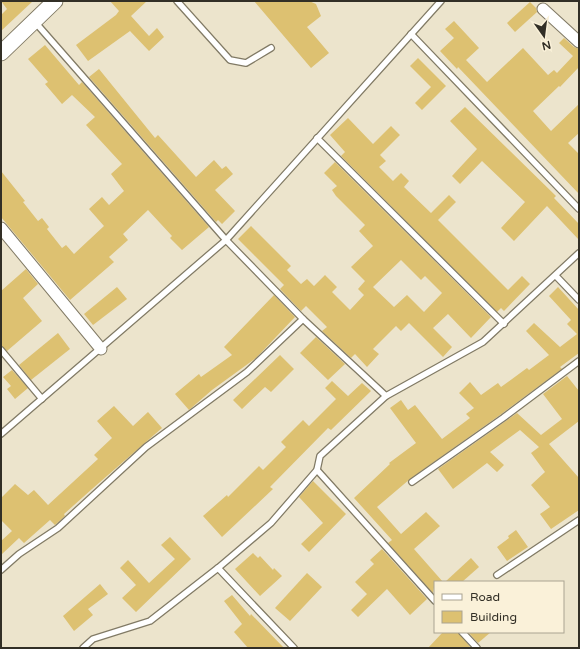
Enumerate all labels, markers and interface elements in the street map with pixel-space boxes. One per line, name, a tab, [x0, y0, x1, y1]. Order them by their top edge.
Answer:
north arrow	[524, 16, 564, 56]
text: N	[540, 38, 552, 53]
legend	[434, 581, 564, 633]
text: Road	[470, 590, 500, 604]
text: Building	[470, 610, 517, 624]

